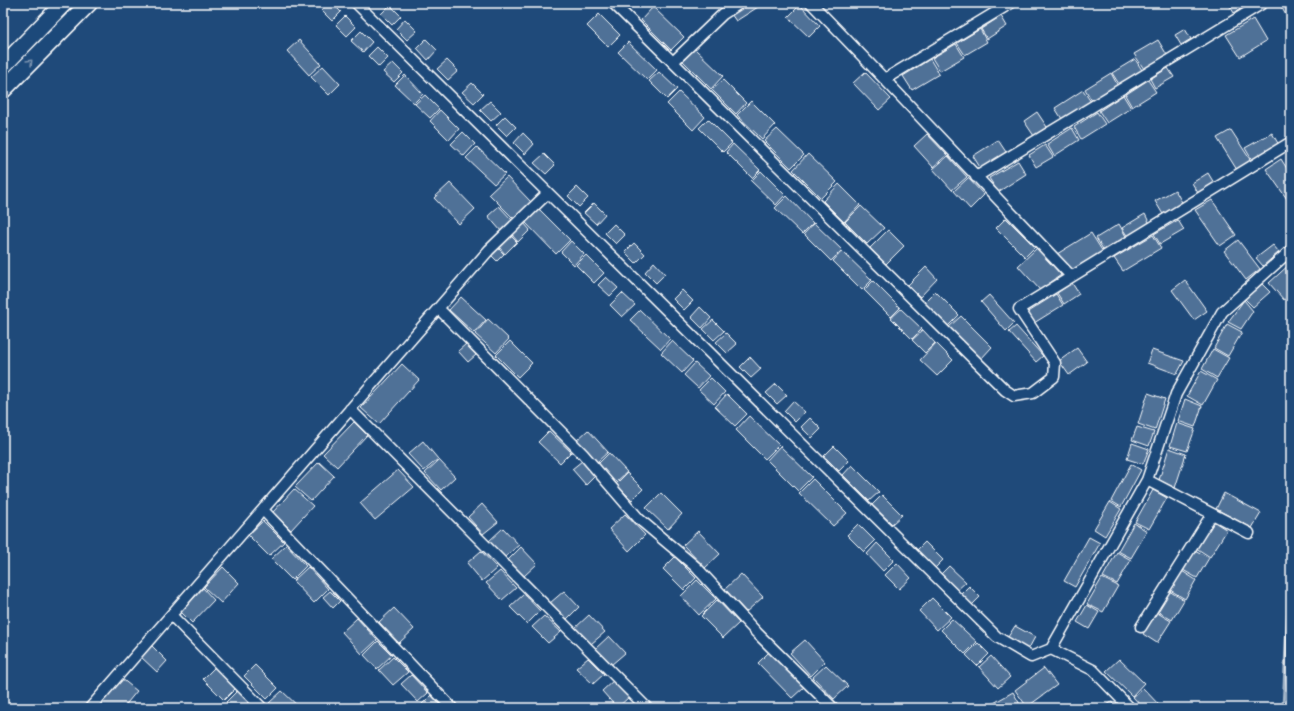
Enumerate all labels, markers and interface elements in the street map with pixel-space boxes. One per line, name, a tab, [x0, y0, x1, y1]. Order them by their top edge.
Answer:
one-way arrow	[26, 59, 33, 67]

